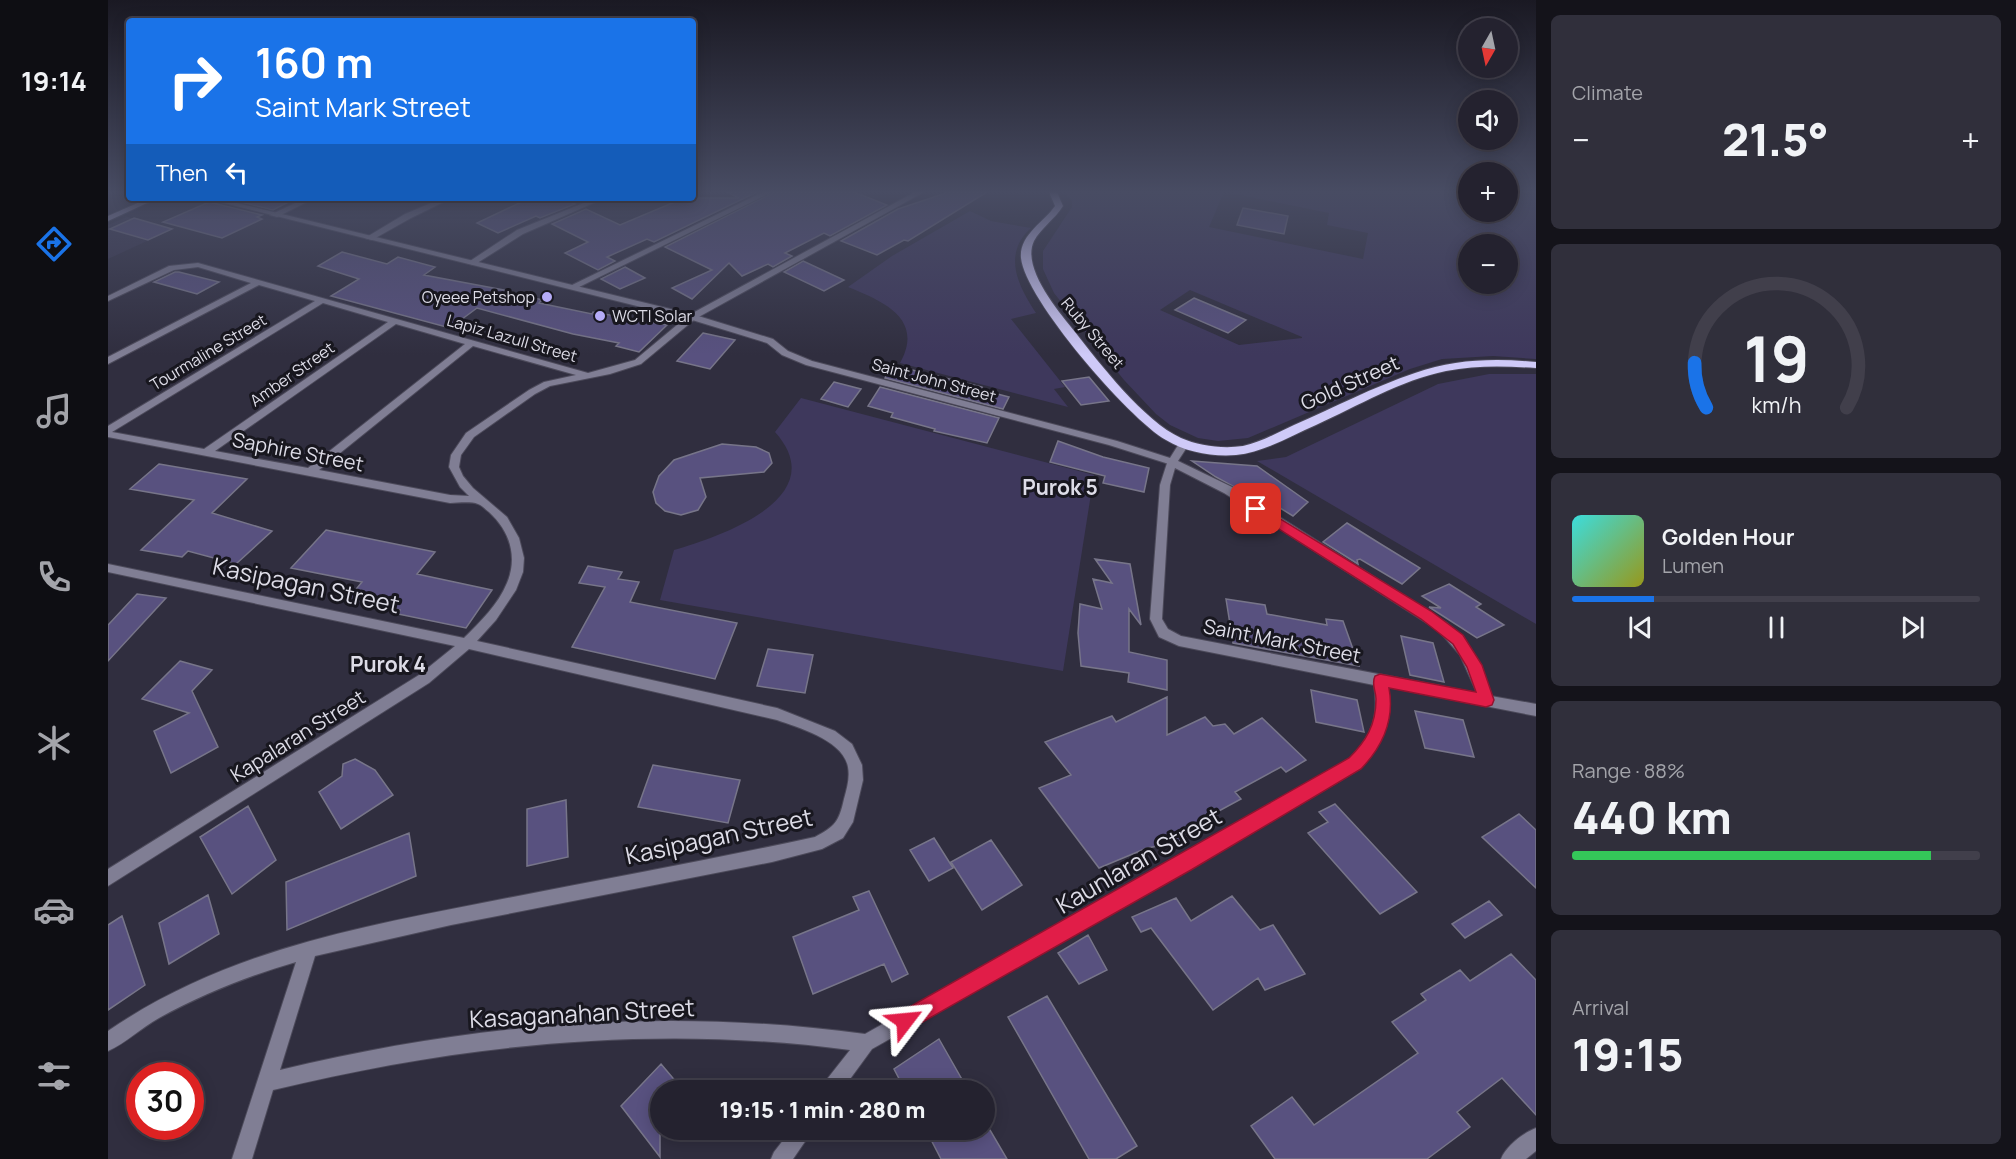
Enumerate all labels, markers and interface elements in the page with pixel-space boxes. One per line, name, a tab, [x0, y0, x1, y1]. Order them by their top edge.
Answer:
north arrow	[1458, 18, 1518, 78]
map controls	[1458, 18, 1518, 294]
text: 160 m	[255, 33, 373, 91]
icon: right	[156, 42, 234, 120]
text: 19:14	[21, 62, 87, 99]
text: Climate	[1572, 79, 1643, 106]
text: Saint Mark Street	[255, 88, 471, 125]
button: sound	[1458, 90, 1518, 150]
text: 21.5°	[1722, 108, 1829, 170]
text: −	[1572, 117, 1590, 162]
text: +	[1961, 117, 1980, 162]
icon: left	[220, 156, 253, 189]
text: Then	[156, 158, 208, 188]
button: +	[1458, 162, 1518, 222]
icon: directions	[33, 223, 75, 265]
button: −	[1458, 234, 1518, 294]
place label: Oyeee Petshop	[422, 286, 535, 308]
marker: Oyeee Petshop	[540, 290, 554, 304]
street label: Ruby Street	[1057, 292, 1129, 374]
place label: WCTI Solar	[612, 305, 693, 327]
street label: Tourmaline Street	[146, 309, 270, 395]
street label: Lapiz Lazull Street	[444, 309, 580, 367]
marker: WCTI Solar	[593, 309, 607, 323]
text: 19	[1743, 315, 1809, 401]
street label: Amber Street	[245, 337, 339, 411]
street label: Gold Street	[1296, 349, 1403, 416]
street label: Saint John Street	[869, 353, 999, 407]
icon: music	[33, 390, 75, 432]
text: km/h	[1751, 390, 1801, 419]
street label: Saphire Street	[230, 426, 366, 477]
district label: Purok 5	[1022, 473, 1098, 501]
pin	[1230, 483, 1281, 534]
icon: arrive	[1239, 492, 1272, 525]
text: Golden Hour	[1662, 522, 1795, 552]
street label: Kasipagan Street	[210, 549, 403, 620]
text: Lumen	[1662, 552, 1724, 579]
icon: phone	[33, 556, 75, 598]
icon: previous	[1624, 611, 1657, 644]
icon: pause	[1760, 611, 1793, 644]
icon: next	[1896, 611, 1929, 644]
street label: Saint Mark Street	[1201, 612, 1363, 669]
district label: Purok 4	[350, 650, 426, 678]
street label: Kapalaran Street	[225, 683, 370, 788]
icon: climate	[33, 722, 75, 764]
text: Range · 88%	[1572, 757, 1685, 784]
text: 440 km	[1572, 786, 1732, 848]
street label: Kaunlaran Street	[1049, 799, 1227, 921]
street label: Kasipagan Street	[622, 800, 815, 871]
icon: car	[33, 889, 75, 931]
position arrow	[873, 989, 937, 1053]
street label: Kasaganahan Street	[468, 990, 696, 1035]
text: Arrival	[1572, 994, 1629, 1021]
text: 19:15	[1572, 1023, 1683, 1085]
icon: filters	[33, 1055, 75, 1097]
speed limit sign: 30	[126, 1062, 204, 1140]
text: 19:15 · 1 min · 280 m	[720, 1095, 925, 1125]

